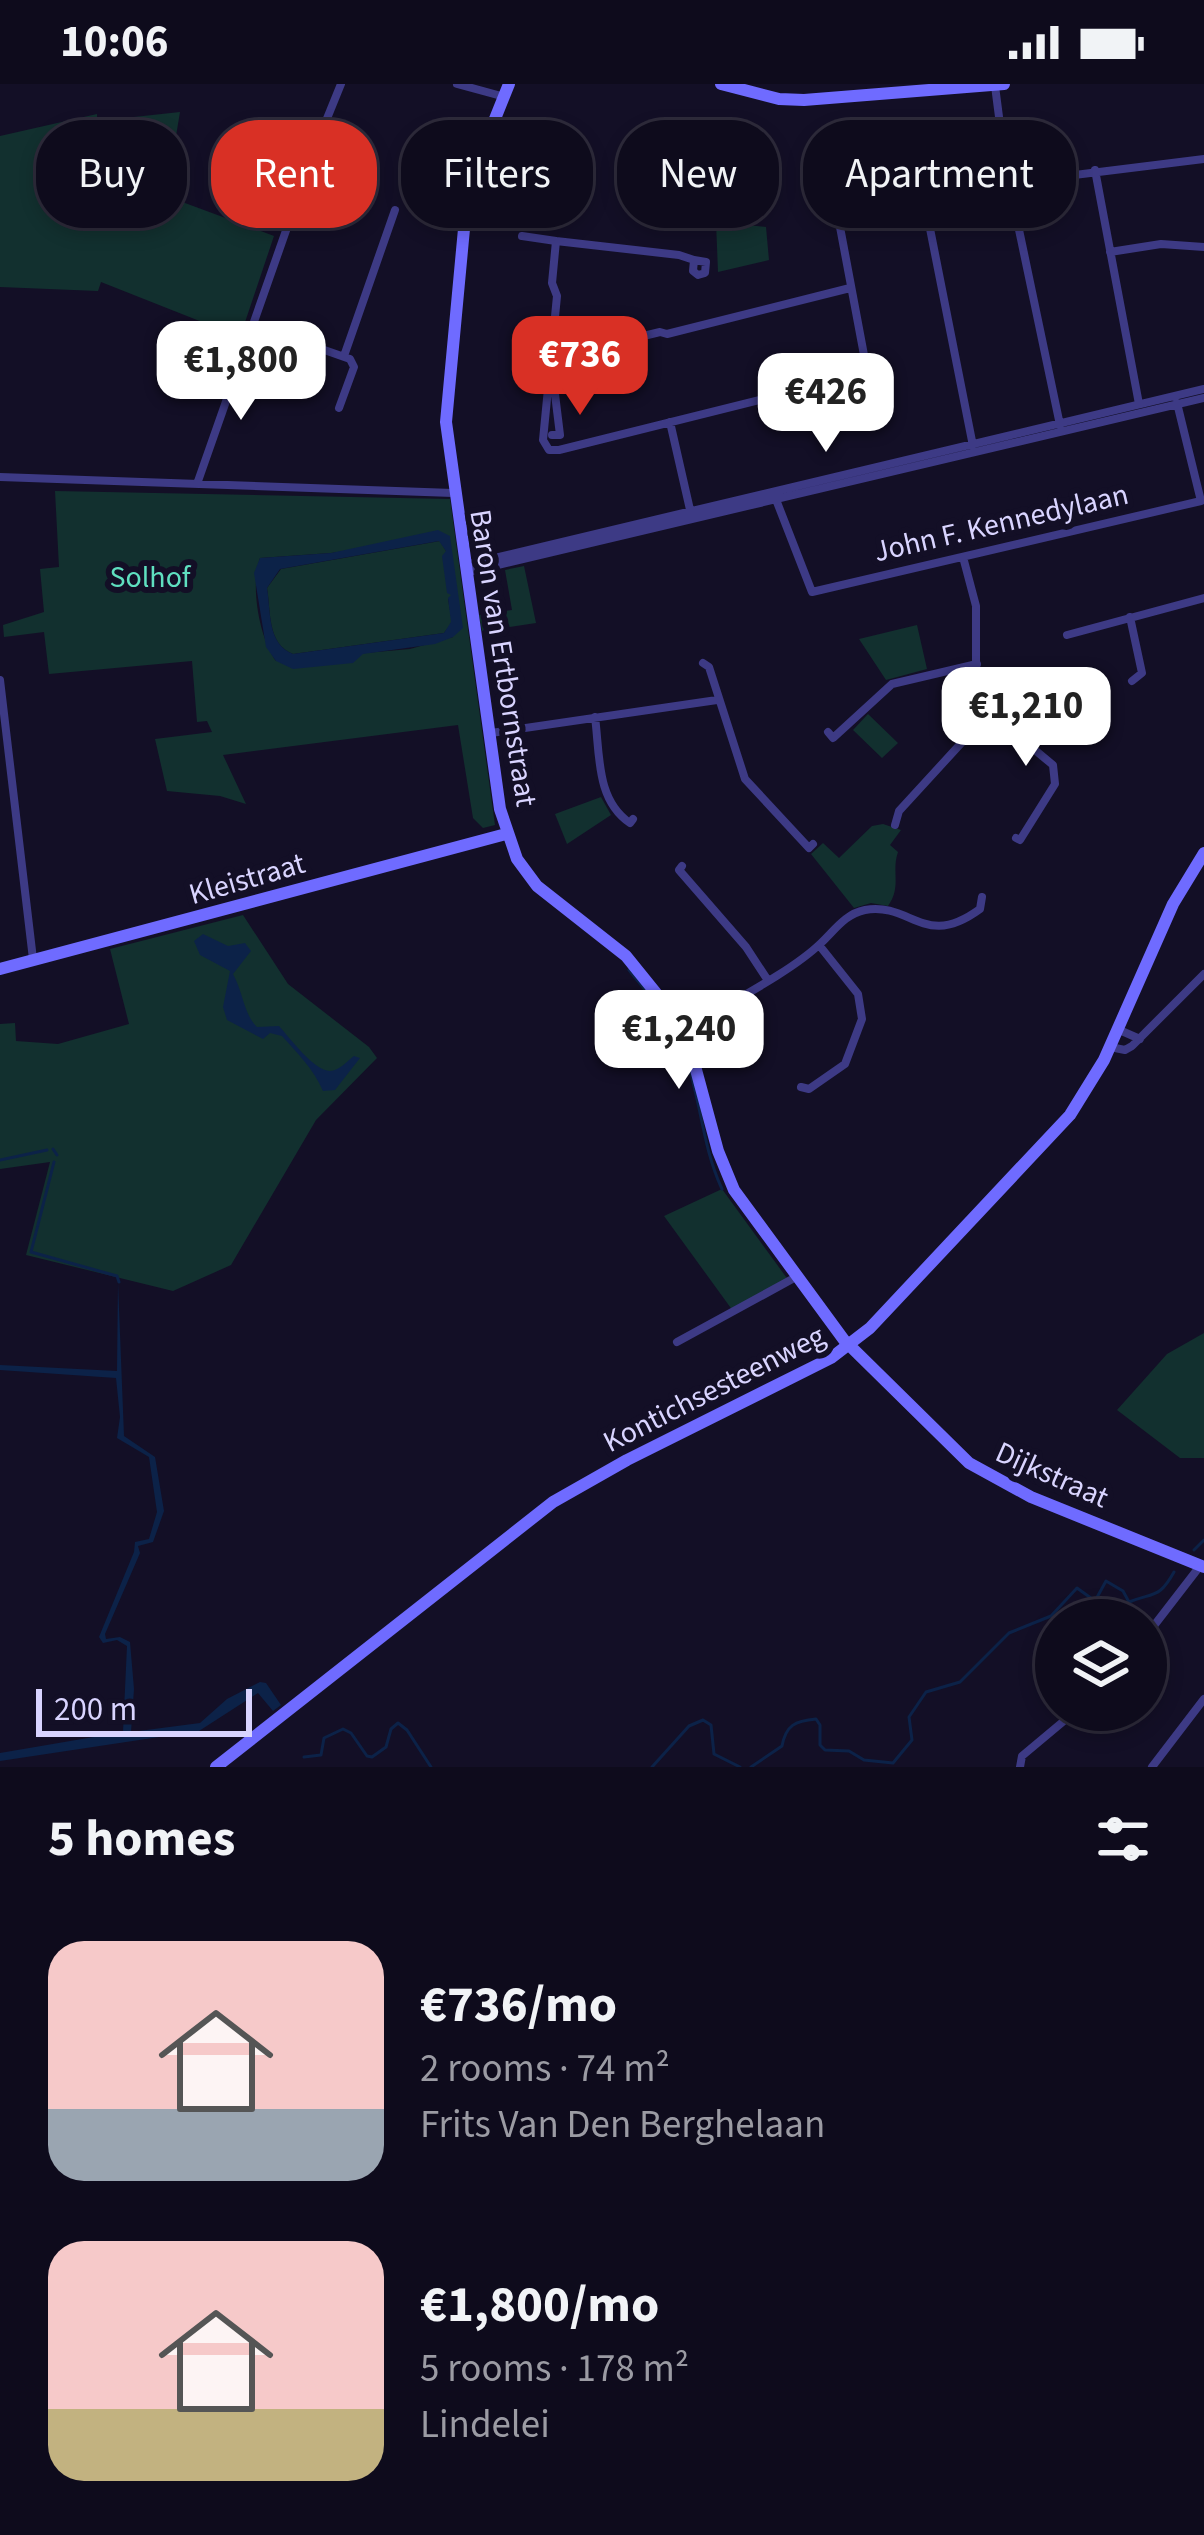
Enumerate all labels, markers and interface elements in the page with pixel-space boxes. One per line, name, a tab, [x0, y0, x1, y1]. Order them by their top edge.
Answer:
text: 10:06	[60, 10, 169, 74]
chip: Buy	[36, 120, 187, 228]
chip: Rent	[211, 120, 377, 228]
chip: Filters	[401, 120, 593, 228]
chip: New	[617, 120, 779, 228]
chip: Apartment	[803, 120, 1076, 228]
pin: €736	[509, 316, 651, 418]
pin: €1,800	[143, 321, 339, 423]
text: €736	[539, 327, 621, 383]
text: €1,800	[184, 332, 298, 388]
pin: €426	[755, 353, 897, 455]
text: €426	[785, 364, 867, 420]
street label: John F. Kennedylaan	[869, 473, 1133, 573]
street label: Baron van Ertbornstraat	[458, 506, 548, 810]
park label: Solhof	[109, 556, 192, 599]
pin: €1,210	[928, 667, 1124, 769]
text: €1,210	[969, 678, 1083, 734]
street label: Kleistraat	[184, 842, 310, 916]
pin: €1,240	[581, 990, 777, 1092]
text: €1,240	[622, 1001, 736, 1057]
street label: Kontichsesteenweg	[596, 1314, 832, 1464]
street label: Dijkstraat	[988, 1431, 1116, 1519]
map controls	[1035, 1599, 1167, 1731]
button: layers	[1035, 1599, 1167, 1731]
scale bar	[36, 1683, 252, 1736]
text: 200 m	[54, 1686, 137, 1733]
text: 5 homes	[48, 1803, 235, 1875]
icon: filters	[1090, 1806, 1156, 1872]
text: €736/mo	[420, 1969, 617, 2041]
icon: home	[144, 1989, 288, 2133]
text: 2 rooms · 74 m²	[420, 2041, 670, 2097]
text: Frits Van Den Berghelaan	[420, 2097, 825, 2153]
text: €1,800/mo	[420, 2269, 659, 2341]
icon: home	[144, 2289, 288, 2433]
text: 5 rooms · 178 m²	[420, 2341, 689, 2397]
text: Lindelei	[420, 2397, 550, 2453]

